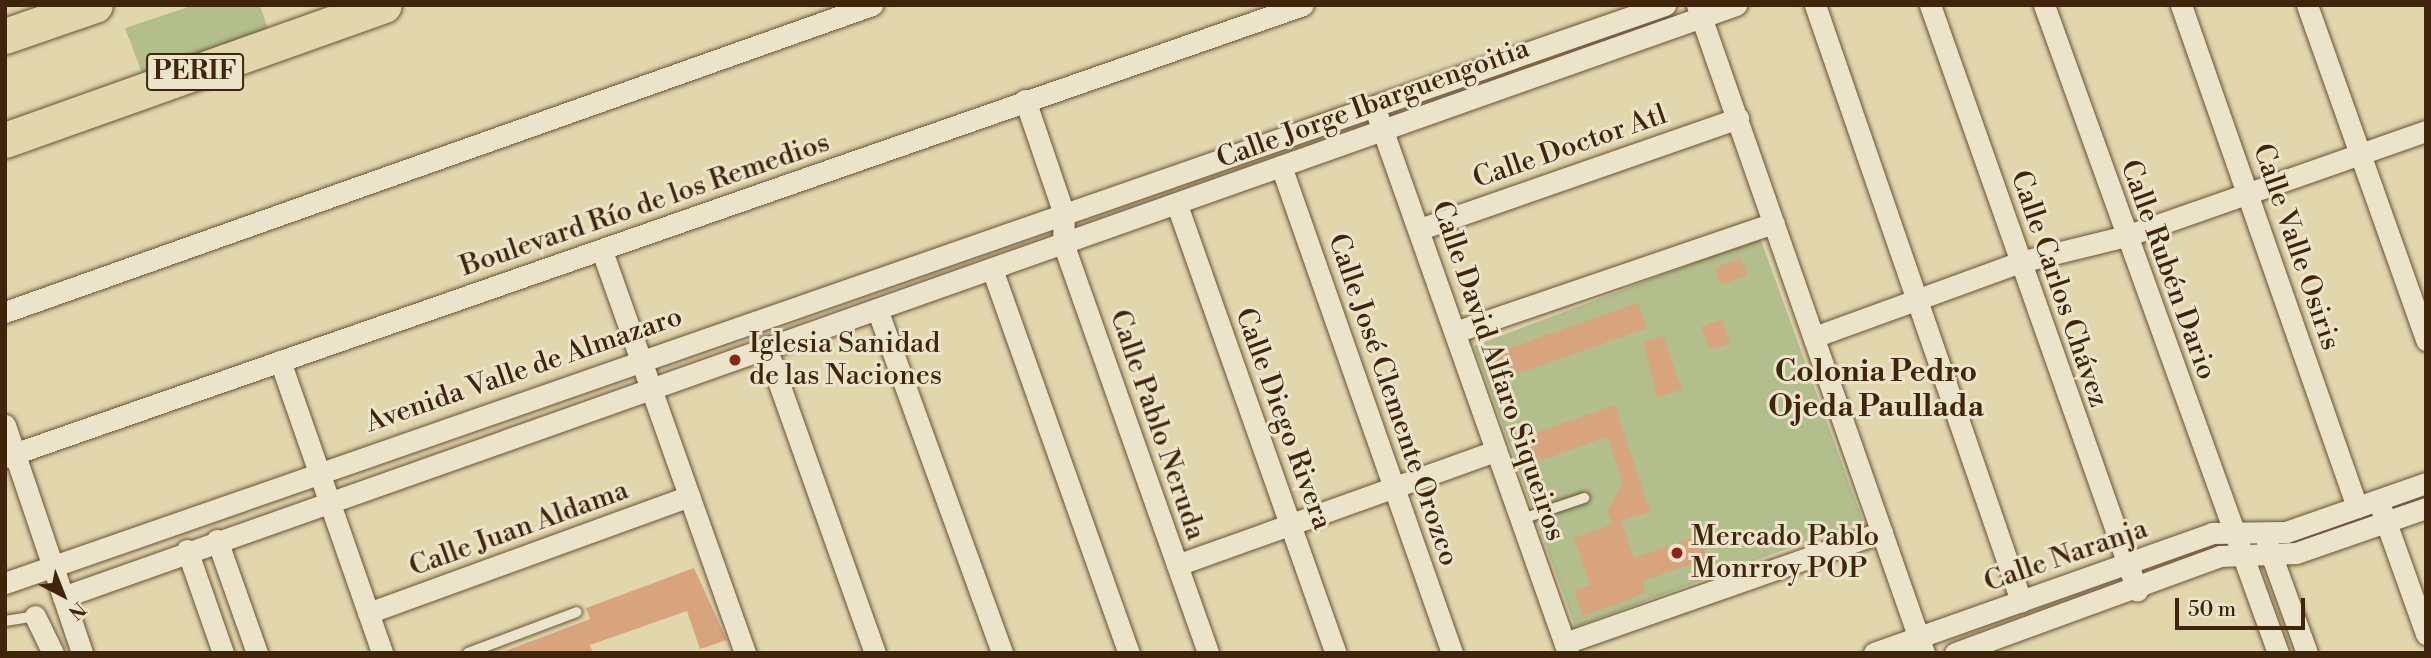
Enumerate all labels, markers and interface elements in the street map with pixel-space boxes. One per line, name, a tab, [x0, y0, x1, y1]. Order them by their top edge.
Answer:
street label: Calle Jorge Ibarguengoitia	[1212, 32, 1534, 176]
road number: PERIF	[146, 50, 244, 94]
street label: Calle Doctor Atl	[1469, 98, 1671, 196]
street label: Boulevard Río de los Remedios	[456, 126, 834, 284]
street label: Calle Valle Osiris	[2245, 140, 2347, 354]
street label: Calle Rubén Dario	[2113, 156, 2223, 384]
street label: Calle Carlos Chávez	[2003, 166, 2115, 412]
street label: Calle David Alfaro Siqueiros	[1424, 197, 1572, 545]
street label: Calle José Clemente Orozco	[1320, 229, 1466, 571]
street label: Avenida Valle de Almazaro	[361, 300, 687, 440]
street label: Calle Diego Rivera	[1227, 304, 1339, 534]
street label: Calle Pablo Neruda	[1102, 306, 1212, 544]
place label: Iglesia Sanidad de las Naciones	[749, 327, 942, 393]
marker: Iglesia Sanidad de las Naciones	[727, 352, 743, 368]
district label: Colonia Pedro Ojeda Paullada	[1768, 354, 1984, 424]
street label: Calle Juan Aldama	[405, 474, 633, 584]
street label: Calle Naranja	[1980, 512, 2152, 600]
place label: Mercado Pablo Monrroy POP	[1691, 520, 1879, 586]
marker: Mercado Pablo Monrroy POP	[1669, 545, 1685, 561]
north arrow	[28, 560, 98, 630]
scale bar	[2179, 584, 2308, 628]
text: N	[63, 597, 91, 625]
text: 50 m	[2188, 597, 2236, 623]

